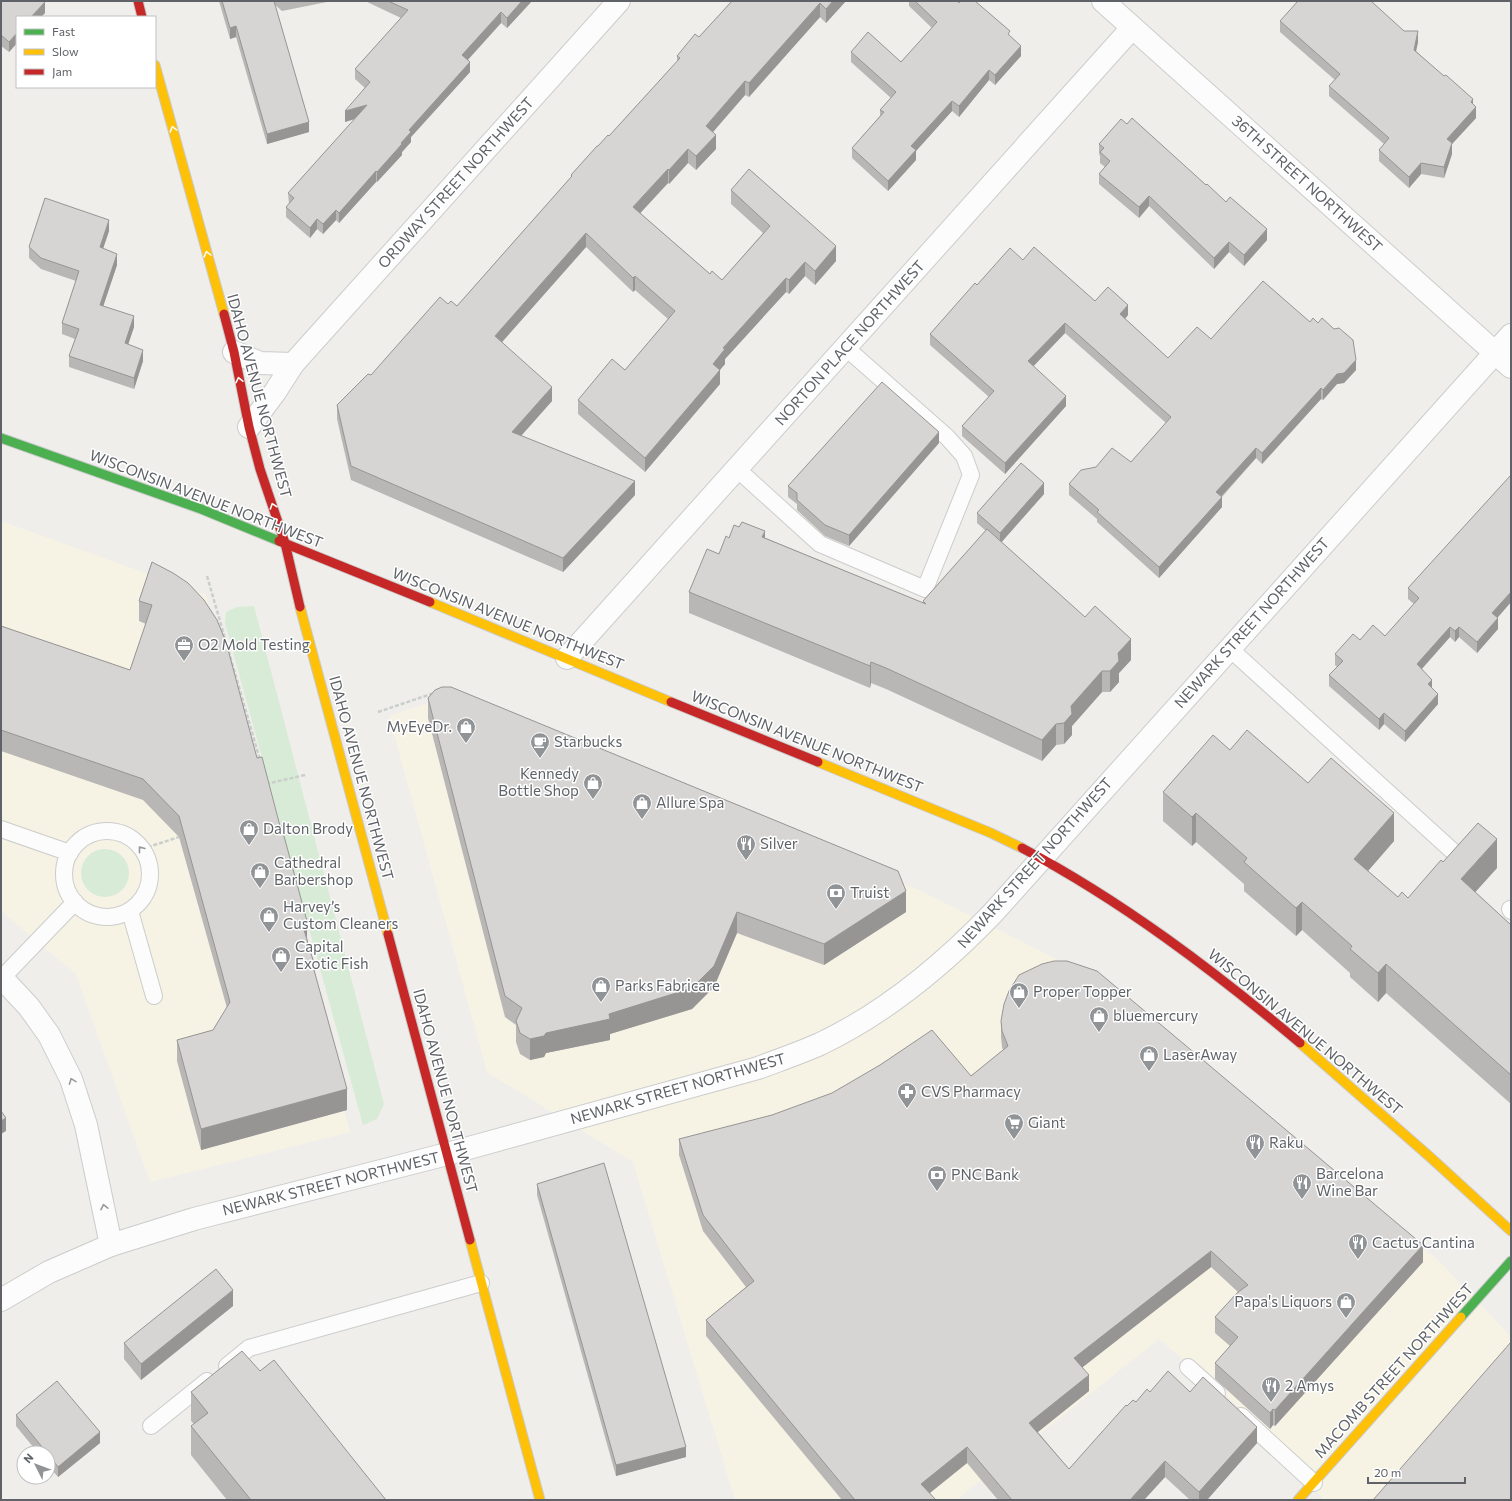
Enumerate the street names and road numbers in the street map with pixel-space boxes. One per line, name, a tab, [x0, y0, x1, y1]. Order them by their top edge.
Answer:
street label: ORDWAY STREET NORTHWEST	[374, 93, 537, 272]
street label: 36TH STREET NORTHWEST	[1229, 111, 1387, 256]
street label: NORTON PLACE NORTHWEST	[770, 256, 928, 428]
street label: IDAHO AVENUE NORTHWEST	[224, 292, 296, 500]
street label: WISCONSIN AVENUE NORTHWEST	[87, 445, 326, 551]
street label: NEWARK STREET NORTHWEST	[1170, 533, 1333, 711]
street label: WISCONSIN AVENUE NORTHWEST	[390, 563, 627, 673]
street label: IDAHO AVENUE NORTHWEST	[326, 674, 398, 882]
street label: WISCONSIN AVENUE NORTHWEST	[689, 686, 926, 796]
street label: NEWARK STREET NORTHWEST	[953, 773, 1116, 951]
street label: WISCONSIN AVENUE NORTHWEST	[1205, 945, 1407, 1118]
street label: IDAHO AVENUE NORTHWEST	[410, 987, 482, 1195]
street label: NEWARK STREET NORTHWEST	[568, 1049, 788, 1127]
street label: NEWARK STREET NORTHWEST	[220, 1147, 441, 1219]
street label: MACOMB STREET NORTHWEST	[1310, 1279, 1477, 1461]

